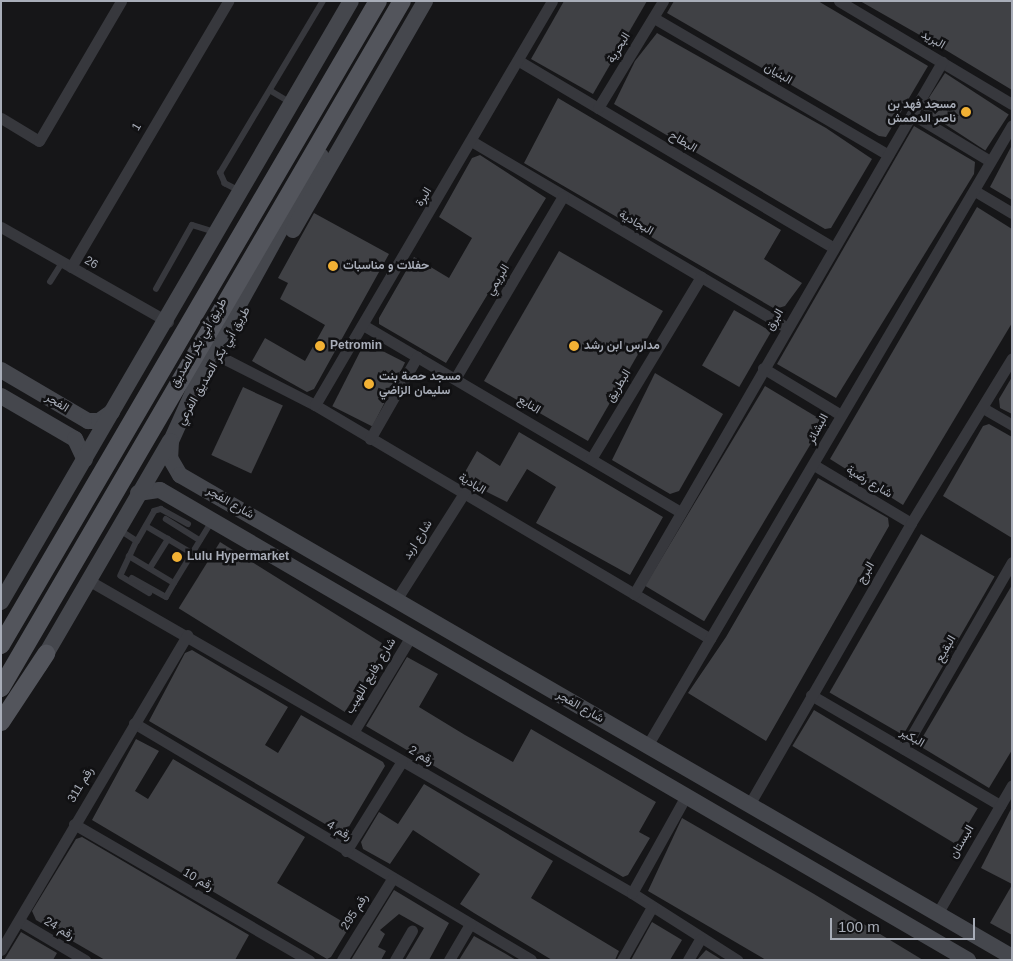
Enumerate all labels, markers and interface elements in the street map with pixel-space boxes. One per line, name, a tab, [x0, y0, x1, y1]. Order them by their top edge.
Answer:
street label: البريد	[919, 27, 947, 53]
street label: البحرية	[604, 30, 634, 66]
street label: البنيان	[761, 60, 795, 88]
place label: مسجد فهد بن ناصر الدهمش	[887, 98, 956, 126]
marker: مسجد فهد بن ناصر الدهمش	[960, 106, 972, 118]
street label: 1	[129, 120, 145, 134]
street label: البطاح	[667, 128, 699, 156]
street label: البرة	[413, 185, 435, 209]
street label: البجادية	[616, 207, 656, 239]
street label: 26	[82, 253, 100, 273]
place label: حفلات و مناسبات	[343, 259, 429, 273]
marker: حفلات و مناسبات	[327, 260, 339, 272]
street label: البريمي	[483, 262, 513, 298]
street label: طريق أبي بكر الصديق	[168, 296, 230, 390]
street label: طريق أبي بكر الصديق الفرعي	[174, 304, 254, 428]
street label: البرق	[763, 306, 787, 334]
place label: Petromin	[330, 339, 382, 353]
place label: مدارس ابن رشد	[584, 339, 660, 353]
marker: Petromin	[314, 340, 326, 352]
marker: مدارس ابن رشد	[568, 340, 580, 352]
street label: البطريق	[604, 367, 634, 405]
place label: مسجد حصة بنت سليمان الزاضي	[379, 370, 461, 398]
marker: مسجد حصة بنت سليمان الزاضي	[363, 378, 375, 390]
street label: الفجر	[43, 390, 71, 416]
street label: النابع	[515, 393, 543, 417]
street label: البشائر	[804, 411, 832, 447]
street label: شارع رضية	[843, 463, 895, 501]
street label: البادية	[456, 470, 488, 498]
street label: شارع الفجر	[204, 484, 256, 522]
street label: شارع اربد	[400, 518, 436, 562]
place label: Lulu Hypermarket	[187, 550, 289, 564]
marker: Lulu Hypermarket	[171, 551, 183, 563]
street label: البرج	[854, 559, 878, 587]
street label: البقيع	[933, 633, 959, 665]
street label: شارع رفايع اللهيب	[343, 636, 399, 716]
street label: شارع الفجر	[554, 688, 606, 726]
street label: البكير	[897, 725, 927, 751]
street label: رقم 2	[406, 743, 436, 769]
street label: رقم 311	[65, 765, 97, 805]
street label: رقم 4	[324, 818, 354, 844]
street label: البستان	[947, 823, 977, 861]
street label: رقم 10	[180, 865, 216, 895]
street label: رقم 295	[338, 891, 372, 933]
scale bar	[833, 908, 978, 940]
street label: رقم 24	[41, 914, 77, 944]
text: 100 m	[838, 918, 880, 935]

